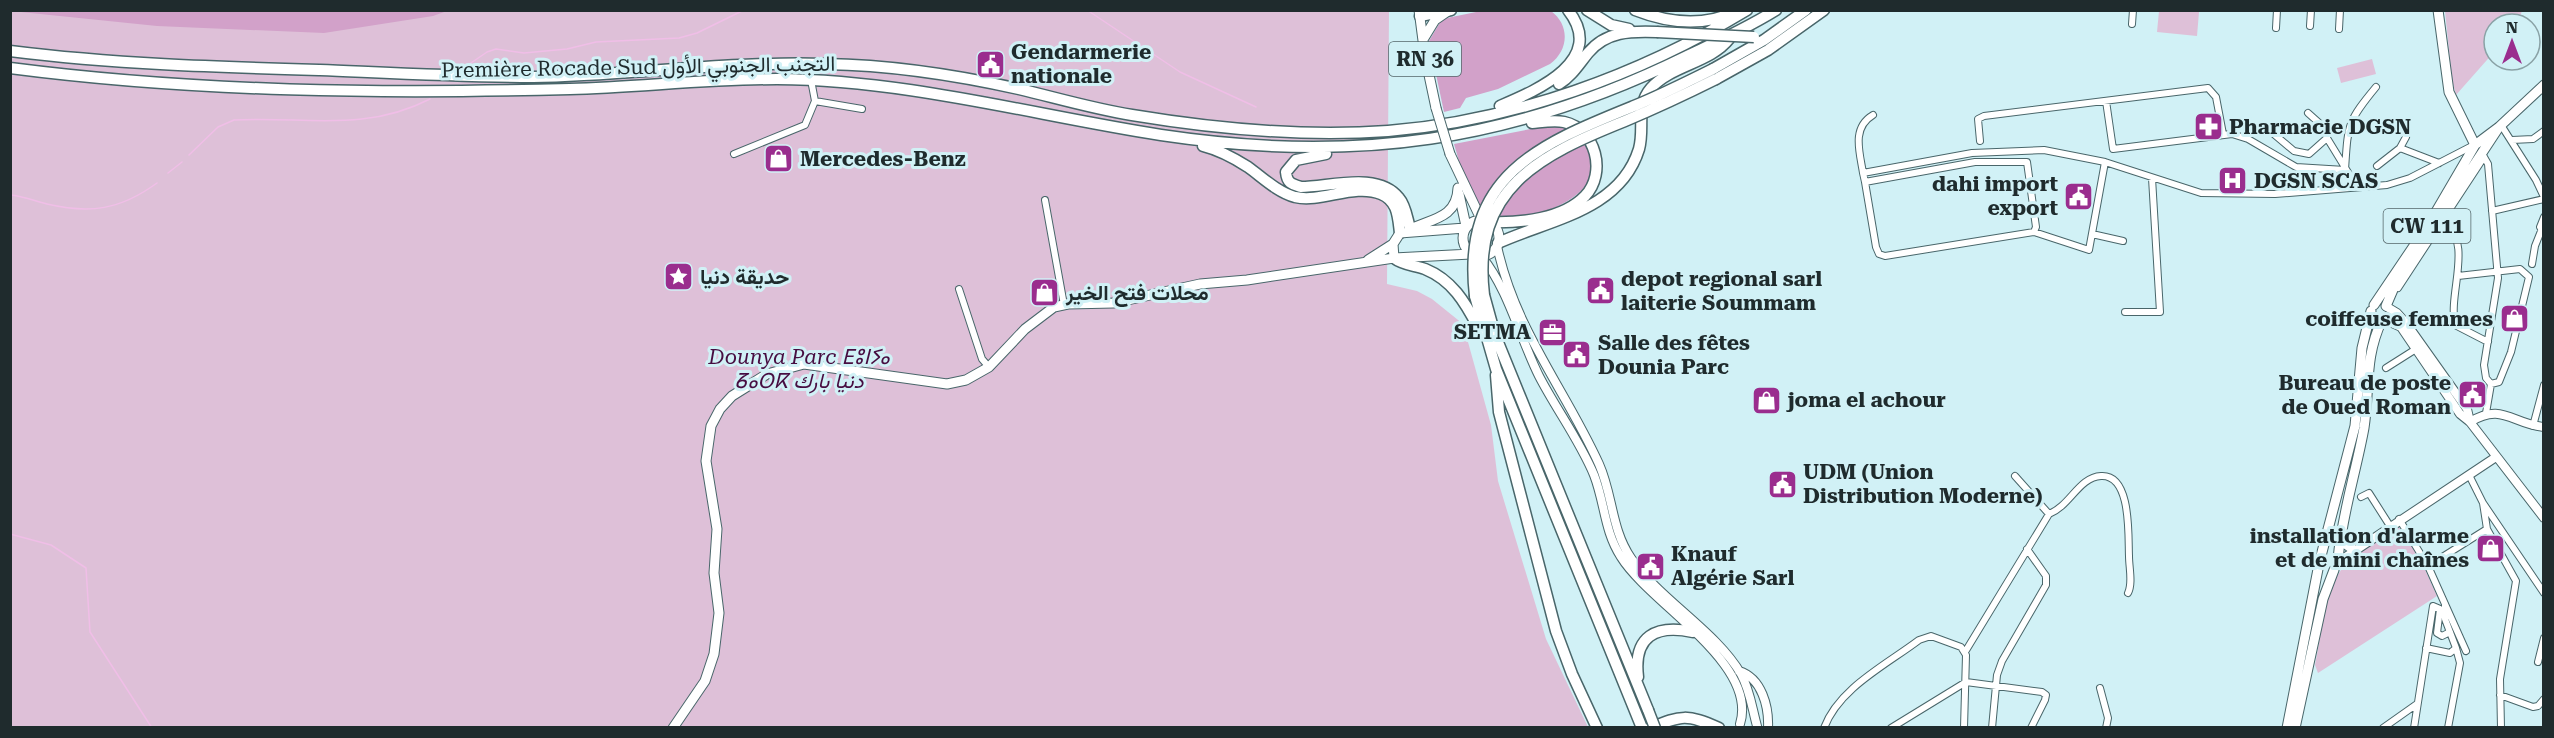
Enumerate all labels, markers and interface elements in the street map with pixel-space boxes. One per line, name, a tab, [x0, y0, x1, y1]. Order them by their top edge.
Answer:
north arrow	[2482, 12, 2542, 72]
text: N	[2506, 18, 2518, 37]
place label: Gendarmerie nationale	[1011, 40, 1151, 88]
road number: RN 36	[1389, 42, 1461, 76]
public building icon: Gendarmerie nationale	[974, 48, 1006, 80]
street label: Première Rocade Sud التجنب الجنوبي الأول	[441, 52, 836, 87]
pharmacy icon: Pharmacie DGSN	[2192, 111, 2224, 143]
place label: Pharmacie DGSN	[2229, 115, 2411, 139]
shop icon: Mercedes-Benz	[763, 143, 795, 175]
place label: Mercedes-Benz	[800, 147, 966, 171]
hospital icon: DGSN SCAS	[2217, 165, 2249, 197]
place label: DGSN SCAS	[2254, 169, 2378, 193]
place label: dahi import export	[1932, 172, 2058, 220]
public building icon: dahi import export	[2063, 180, 2095, 212]
road number: CW 111	[2384, 209, 2470, 243]
place icon: حديقة دنيا	[663, 261, 695, 293]
place label: حديقة دنيا	[700, 265, 789, 289]
place label: depot regional sarl laiterie Soummam	[1621, 267, 1822, 315]
public building icon: depot regional sarl laiterie Soummam	[1584, 275, 1616, 307]
shop icon: محلات فتح الخير	[1029, 277, 1061, 309]
place label: محلات فتح الخير	[1065, 281, 1209, 307]
shop icon: coiffeuse femmes	[2498, 303, 2530, 335]
place label: coiffeuse femmes	[2305, 307, 2493, 331]
office icon: SETMA	[1536, 316, 1568, 348]
place label: SETMA	[1454, 320, 1531, 344]
place label: Salle des fêtes Dounia Parc	[1598, 331, 1750, 379]
public building icon: Salle des fêtes Dounia Parc	[1561, 339, 1593, 371]
park label: Dounya Parc ⴹⵓⵏⵢⴰ ⵒⴰⵔⴽ دنيا بارك	[707, 345, 891, 394]
place label: Bureau de poste de Oued Roman	[2279, 371, 2451, 419]
public building icon: Bureau de poste de Oued Roman	[2456, 379, 2488, 411]
shop icon: joma el achour	[1751, 384, 1783, 416]
place label: joma el achour	[1786, 388, 1946, 412]
place label: UDM (Union Distribution Moderne)	[1803, 460, 2042, 508]
public building icon: UDM (Union Distribution Moderne)	[1766, 468, 1798, 500]
place label: installation d'alarme et de mini chaînes	[2250, 524, 2469, 572]
shop icon: installation d'alarme et de mini chaînes	[2474, 532, 2506, 564]
place label: Knauf Algérie Sarl	[1671, 542, 1795, 590]
public building icon: Knauf Algérie Sarl	[1634, 550, 1666, 582]

